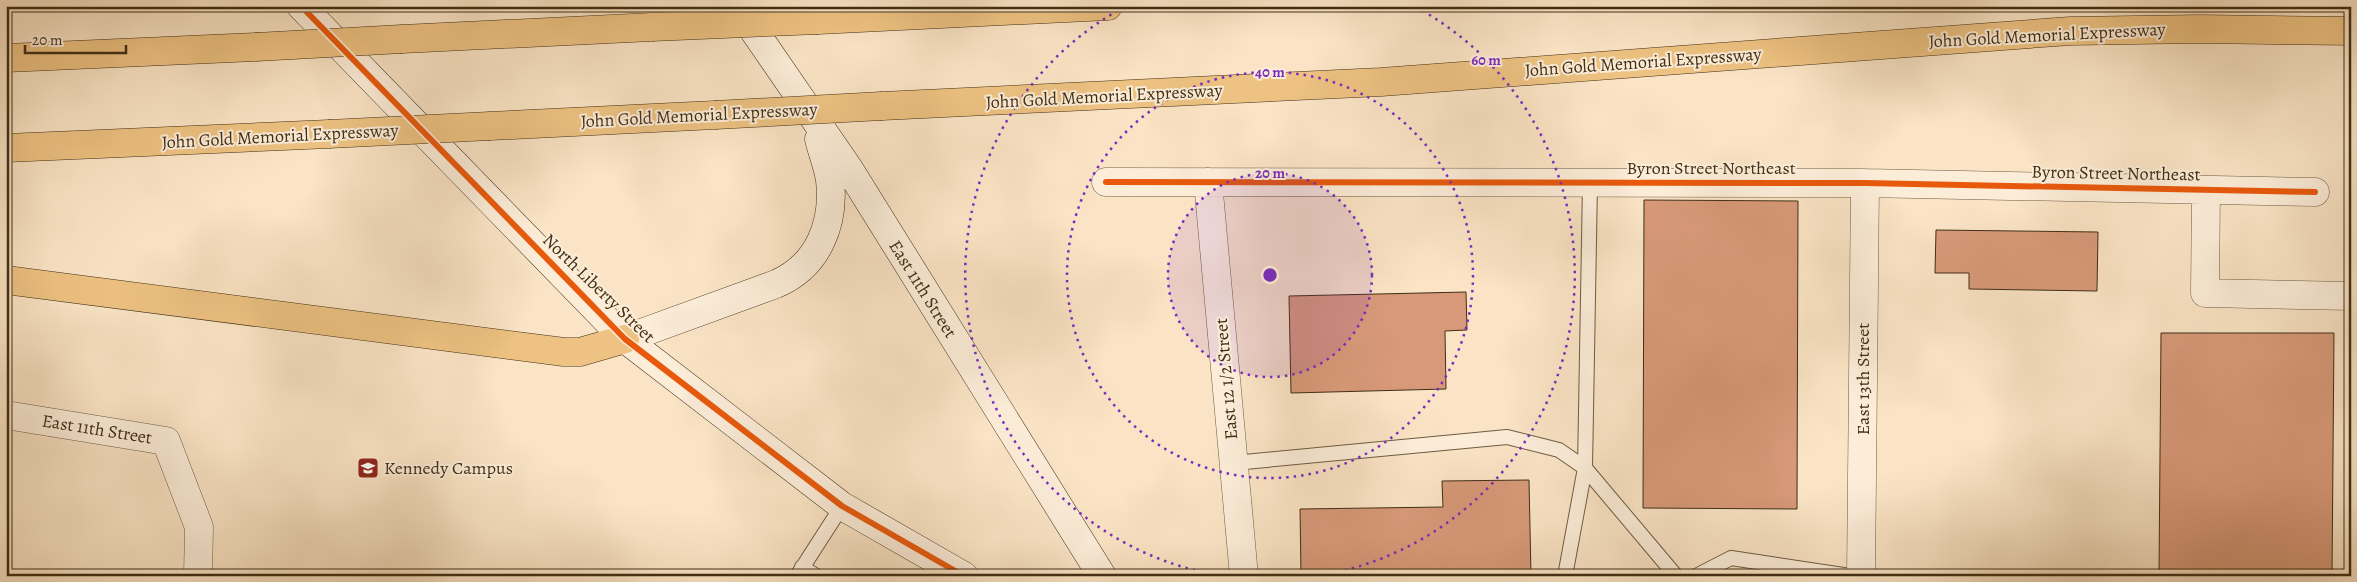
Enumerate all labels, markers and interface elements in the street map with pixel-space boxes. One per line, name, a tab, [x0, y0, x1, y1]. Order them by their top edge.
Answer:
street label: John Gold Memorial Expressway	[1928, 17, 2167, 53]
scale bar	[25, 22, 126, 54]
text: 20 m	[32, 30, 63, 50]
street label: John Gold Memorial Expressway	[1524, 42, 1763, 82]
text: 60 m	[1471, 50, 1501, 70]
text: 40 m	[1255, 62, 1285, 82]
street label: John Gold Memorial Expressway	[985, 78, 1224, 114]
street label: John Gold Memorial Expressway	[580, 97, 819, 133]
street label: John Gold Memorial Expressway	[161, 118, 400, 154]
street label: Byron Street Northeast	[1626, 156, 1796, 180]
street label: Byron Street Northeast	[2031, 160, 2201, 186]
text: 20 m	[1255, 163, 1285, 183]
street label: North Liberty Street	[538, 228, 660, 348]
street label: East 11th Street	[883, 236, 963, 343]
centre of rings	[1261, 266, 1279, 284]
street label: East 12 1/2 Street	[1209, 317, 1243, 441]
street label: East 13th Street	[1851, 323, 1875, 435]
street label: East 11th Street	[40, 408, 154, 450]
school or university icon: Kennedy Campus	[356, 456, 380, 480]
place label: Kennedy Campus	[384, 456, 513, 480]

